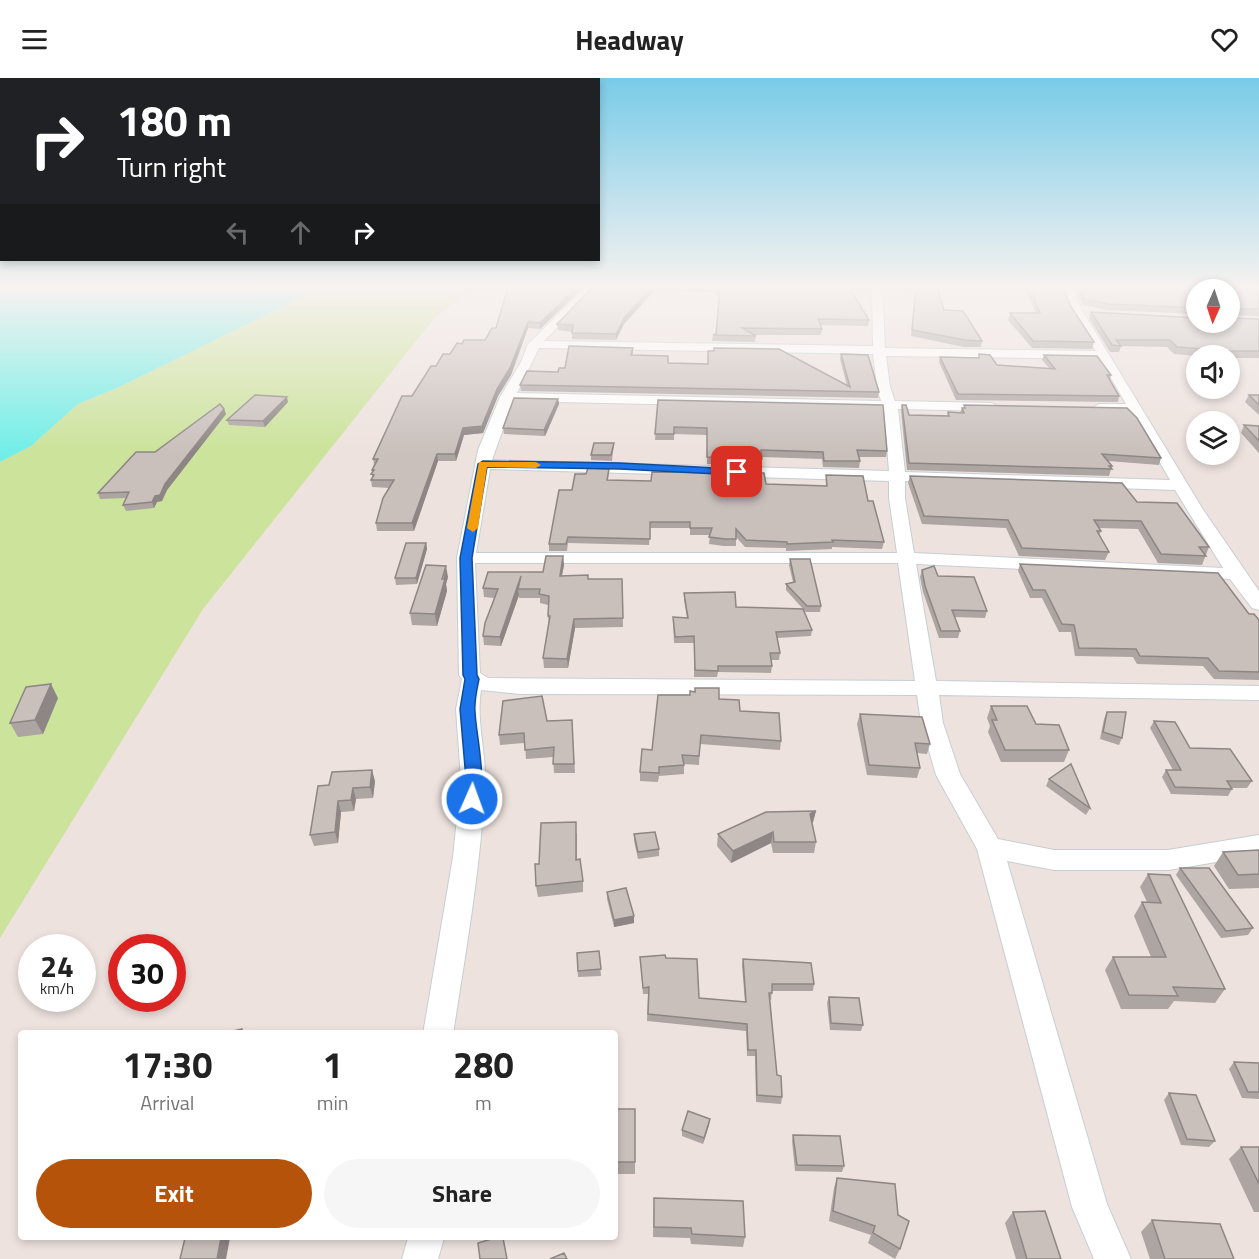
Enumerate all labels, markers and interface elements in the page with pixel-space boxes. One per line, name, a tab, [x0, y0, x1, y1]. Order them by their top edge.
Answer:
text: Headway	[575, 19, 684, 60]
icon: menu	[18, 23, 51, 56]
icon: heart	[1208, 23, 1241, 56]
text: 180 m	[117, 88, 232, 152]
icon: right	[18, 102, 96, 180]
text: Turn right	[117, 146, 226, 187]
icon: left	[221, 216, 254, 249]
icon: ahead	[284, 216, 317, 249]
icon: right	[347, 216, 380, 249]
north arrow	[1186, 279, 1240, 333]
map controls	[1186, 279, 1240, 465]
button: sound	[1186, 345, 1240, 399]
button: layers	[1186, 411, 1240, 465]
pin	[711, 446, 762, 497]
icon: arrive	[720, 455, 753, 488]
position arrow	[440, 767, 504, 831]
speed limit sign: 30	[108, 934, 186, 1012]
text: 24	[40, 943, 74, 989]
text: km/h	[40, 977, 74, 1000]
text: 17:30	[122, 1037, 212, 1092]
text: 1	[323, 1037, 343, 1092]
text: 280	[453, 1037, 514, 1092]
text: Arrival	[140, 1087, 195, 1118]
text: min	[317, 1087, 349, 1118]
text: m	[475, 1087, 492, 1118]
button: Exit	[36, 1159, 312, 1228]
button: Share	[324, 1159, 600, 1228]

